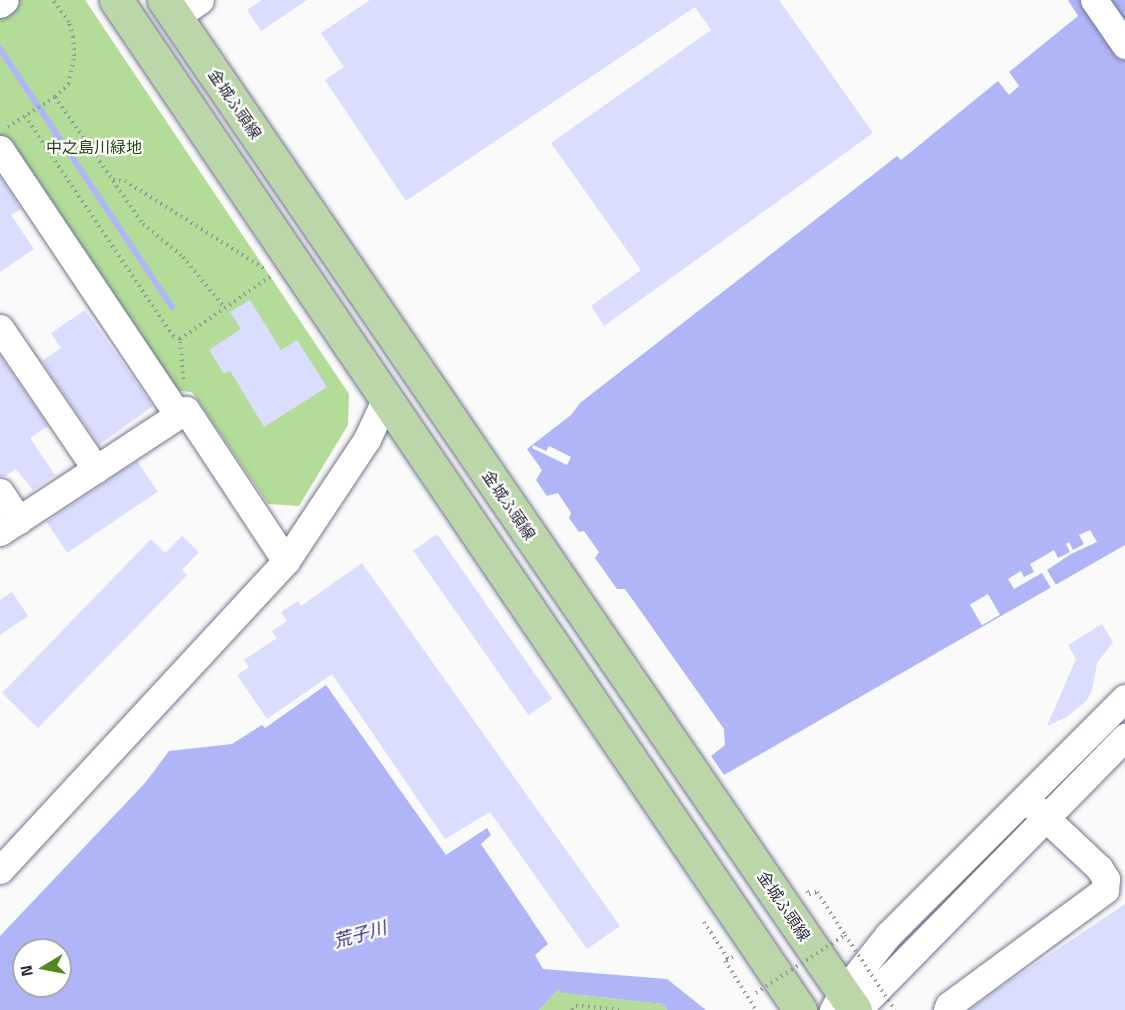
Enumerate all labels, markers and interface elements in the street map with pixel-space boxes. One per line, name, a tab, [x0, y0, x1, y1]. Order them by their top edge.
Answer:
street label: 金城ふ頭線	[205, 65, 265, 143]
park label: 中之島川緑地	[46, 137, 142, 157]
street label: 金城ふ頭線	[479, 466, 539, 544]
street label: 金城ふ頭線	[754, 867, 814, 945]
water label: 荒子川	[331, 917, 389, 953]
north arrow	[12, 938, 72, 998]
text: N	[13, 963, 39, 978]

